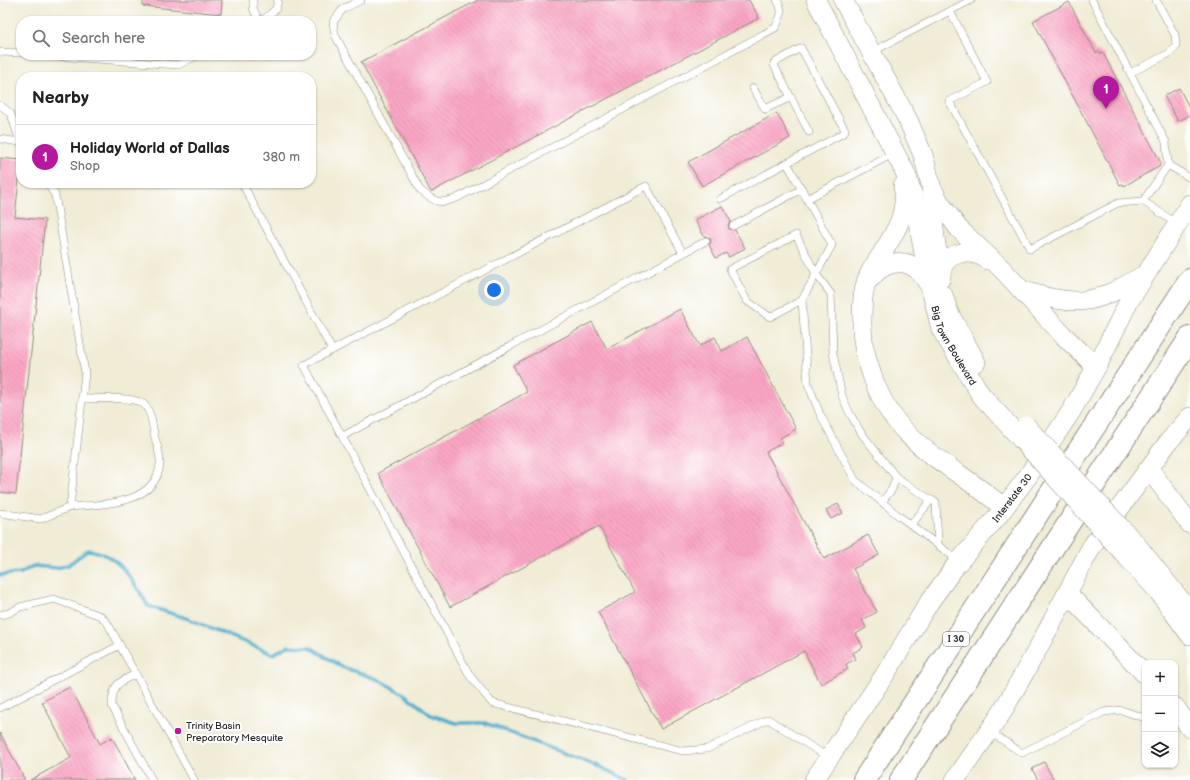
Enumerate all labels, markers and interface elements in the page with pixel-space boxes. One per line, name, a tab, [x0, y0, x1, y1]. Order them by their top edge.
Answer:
search box	[16, 16, 316, 60]
icon: search	[30, 27, 52, 49]
text: Search here	[62, 29, 145, 48]
pin: 1	[1093, 76, 1119, 109]
text: Nearby	[32, 88, 89, 108]
text: Holiday World of Dallas	[70, 139, 230, 158]
text: 1	[42, 149, 48, 165]
text: 380 m	[263, 149, 300, 165]
text: Shop	[70, 158, 100, 174]
your location	[484, 280, 504, 300]
street label: Big Town Boulevard	[928, 304, 979, 388]
street label: Interstate 30	[990, 472, 1035, 525]
road number: I 30	[943, 632, 969, 646]
map controls	[1142, 660, 1178, 768]
button: +	[1142, 660, 1178, 696]
button: −	[1142, 696, 1178, 732]
place label: Trinity Basin Preparatory Mesquite	[186, 720, 283, 744]
marker: Trinity Basin Preparatory Mesquite	[173, 726, 183, 736]
button: layers	[1142, 732, 1178, 768]

